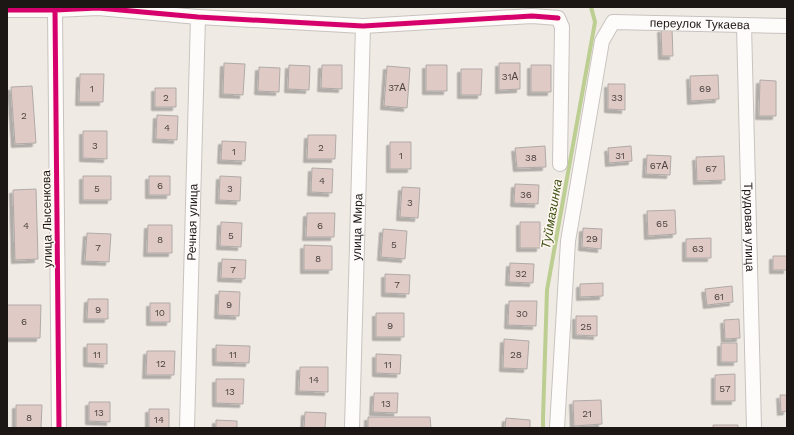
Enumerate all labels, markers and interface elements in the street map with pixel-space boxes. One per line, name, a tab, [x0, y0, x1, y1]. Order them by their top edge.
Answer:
street label: переулок Тукаева	[650, 16, 750, 32]
house number: 31А	[502, 71, 519, 82]
house number: 37А	[388, 82, 406, 93]
house number: 1	[90, 83, 94, 94]
house number: 69	[699, 83, 711, 94]
house number: 2	[163, 92, 169, 103]
house number: 33	[611, 92, 623, 103]
house number: 2	[21, 110, 27, 121]
house number: 4	[164, 122, 170, 133]
house number: 3	[92, 140, 98, 151]
house number: 2	[318, 142, 324, 153]
house number: 1	[232, 146, 236, 157]
house number: 1	[399, 150, 403, 161]
house number: 31	[615, 150, 625, 161]
house number: 38	[525, 152, 537, 163]
house number: 67А	[650, 160, 668, 171]
house number: 67	[705, 163, 717, 174]
street label: улица Лысенкова	[39, 170, 55, 268]
house number: 4	[319, 175, 325, 186]
water label: Туймазинка	[538, 178, 565, 250]
house number: 6	[157, 180, 163, 191]
street label: Трудовая улица	[741, 182, 757, 272]
house number: 5	[94, 183, 100, 194]
street label: Речная улица	[184, 183, 201, 261]
house number: 3	[227, 183, 233, 194]
house number: 36	[520, 189, 532, 200]
street label: улица Мира	[350, 193, 365, 261]
house number: 3	[407, 197, 413, 208]
house number: 65	[656, 218, 668, 229]
house number: 4	[23, 220, 29, 231]
house number: 6	[317, 220, 323, 231]
house number: 5	[228, 230, 234, 241]
house number: 29	[586, 233, 598, 244]
house number: 8	[157, 234, 163, 245]
house number: 5	[391, 239, 397, 250]
house number: 7	[95, 242, 101, 253]
house number: 63	[692, 243, 704, 254]
house number: 8	[315, 253, 321, 264]
house number: 7	[230, 264, 236, 275]
house number: 32	[515, 268, 527, 279]
house number: 7	[394, 279, 400, 290]
house number: 61	[714, 291, 724, 302]
house number: 9	[226, 299, 232, 310]
house number: 9	[95, 304, 101, 315]
house number: 10	[155, 307, 165, 318]
house number: 30	[516, 308, 528, 319]
house number: 6	[21, 316, 27, 327]
house number: 9	[387, 320, 393, 331]
house number: 25	[580, 321, 592, 332]
house number: 11	[93, 349, 101, 360]
house number: 11	[229, 349, 237, 360]
house number: 28	[510, 349, 522, 360]
house number: 12	[156, 358, 166, 369]
house number: 11	[384, 359, 392, 370]
house number: 14	[309, 374, 319, 385]
house number: 57	[719, 383, 731, 394]
house number: 13	[225, 386, 235, 397]
house number: 13	[381, 398, 391, 409]
house number: 13	[94, 407, 104, 418]
house number: 21	[582, 408, 592, 419]
house number: 8	[26, 412, 32, 423]
house number: 14	[154, 414, 164, 425]

